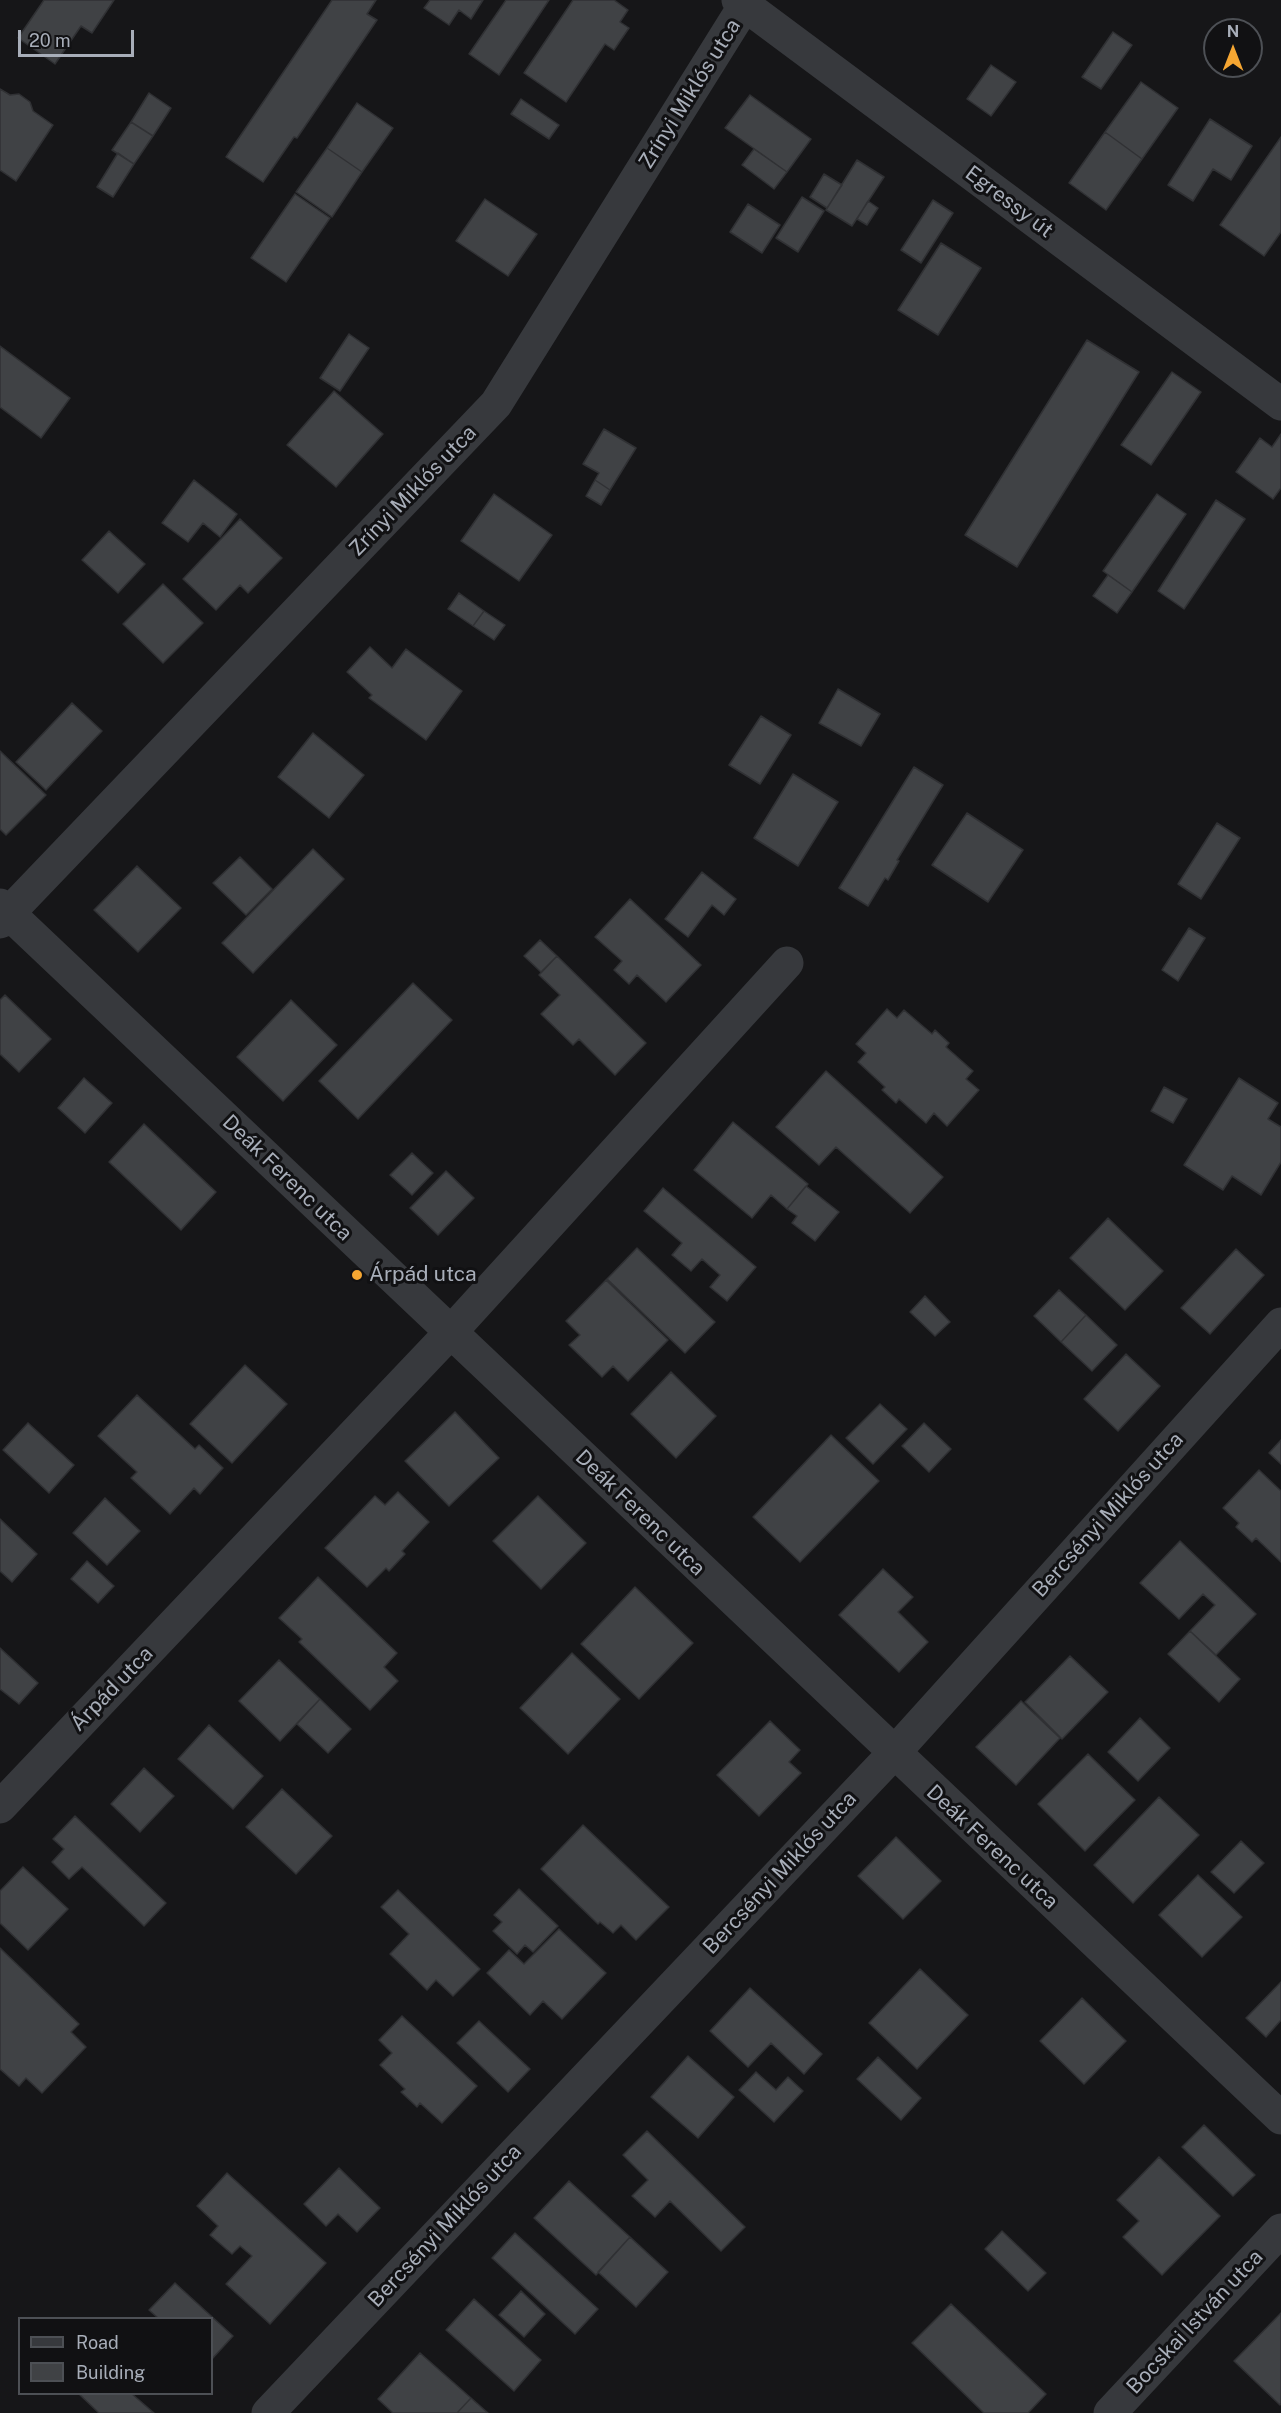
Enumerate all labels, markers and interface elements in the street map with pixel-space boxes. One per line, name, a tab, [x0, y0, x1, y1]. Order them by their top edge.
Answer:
street label: Zrínyi Miklós utca	[634, 14, 746, 174]
scale bar	[21, 18, 136, 56]
north arrow	[1203, 18, 1263, 78]
text: N	[1227, 22, 1239, 41]
text: 20 m	[29, 30, 71, 51]
street label: Egressy út	[960, 161, 1058, 243]
street label: Zrínyi Miklós utca	[344, 420, 482, 562]
street label: Deák Ferenc utca	[217, 1110, 357, 1246]
place label: Árpád utca	[369, 1262, 477, 1288]
marker: Árpád utca	[350, 1268, 364, 1282]
street label: Bercsényi Miklós utca	[1027, 1427, 1189, 1603]
street label: Deák Ferenc utca	[570, 1445, 710, 1581]
street label: Árpád utca	[66, 1642, 158, 1736]
street label: Deák Ferenc utca	[921, 1780, 1063, 1914]
street label: Bercsényi Miklós utca	[698, 1786, 862, 1960]
street label: Bercsényi Miklós utca	[363, 2139, 527, 2313]
street label: Bocskai István utca	[1122, 2245, 1268, 2399]
legend	[18, 2317, 213, 2395]
text: Road	[76, 2332, 119, 2353]
text: Building	[76, 2362, 145, 2383]

